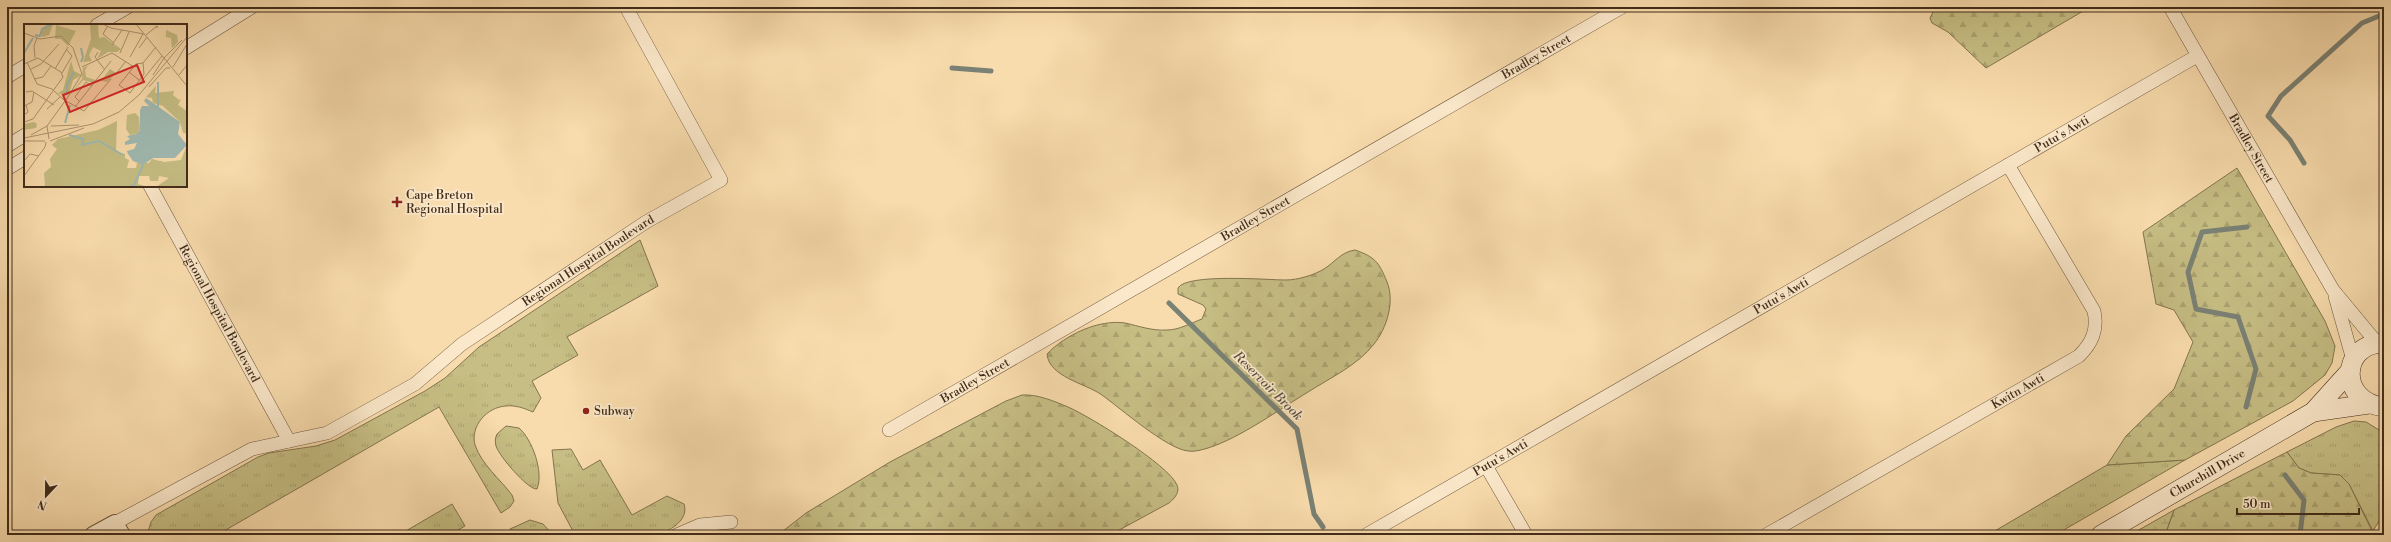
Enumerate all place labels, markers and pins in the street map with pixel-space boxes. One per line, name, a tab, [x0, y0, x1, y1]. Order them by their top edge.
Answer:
place label: Cape Breton Regional Hospital	[406, 188, 503, 217]
marker: Cape Breton Regional Hospital	[391, 196, 403, 208]
place label: Subway	[594, 404, 635, 419]
marker: Subway	[581, 406, 591, 416]

